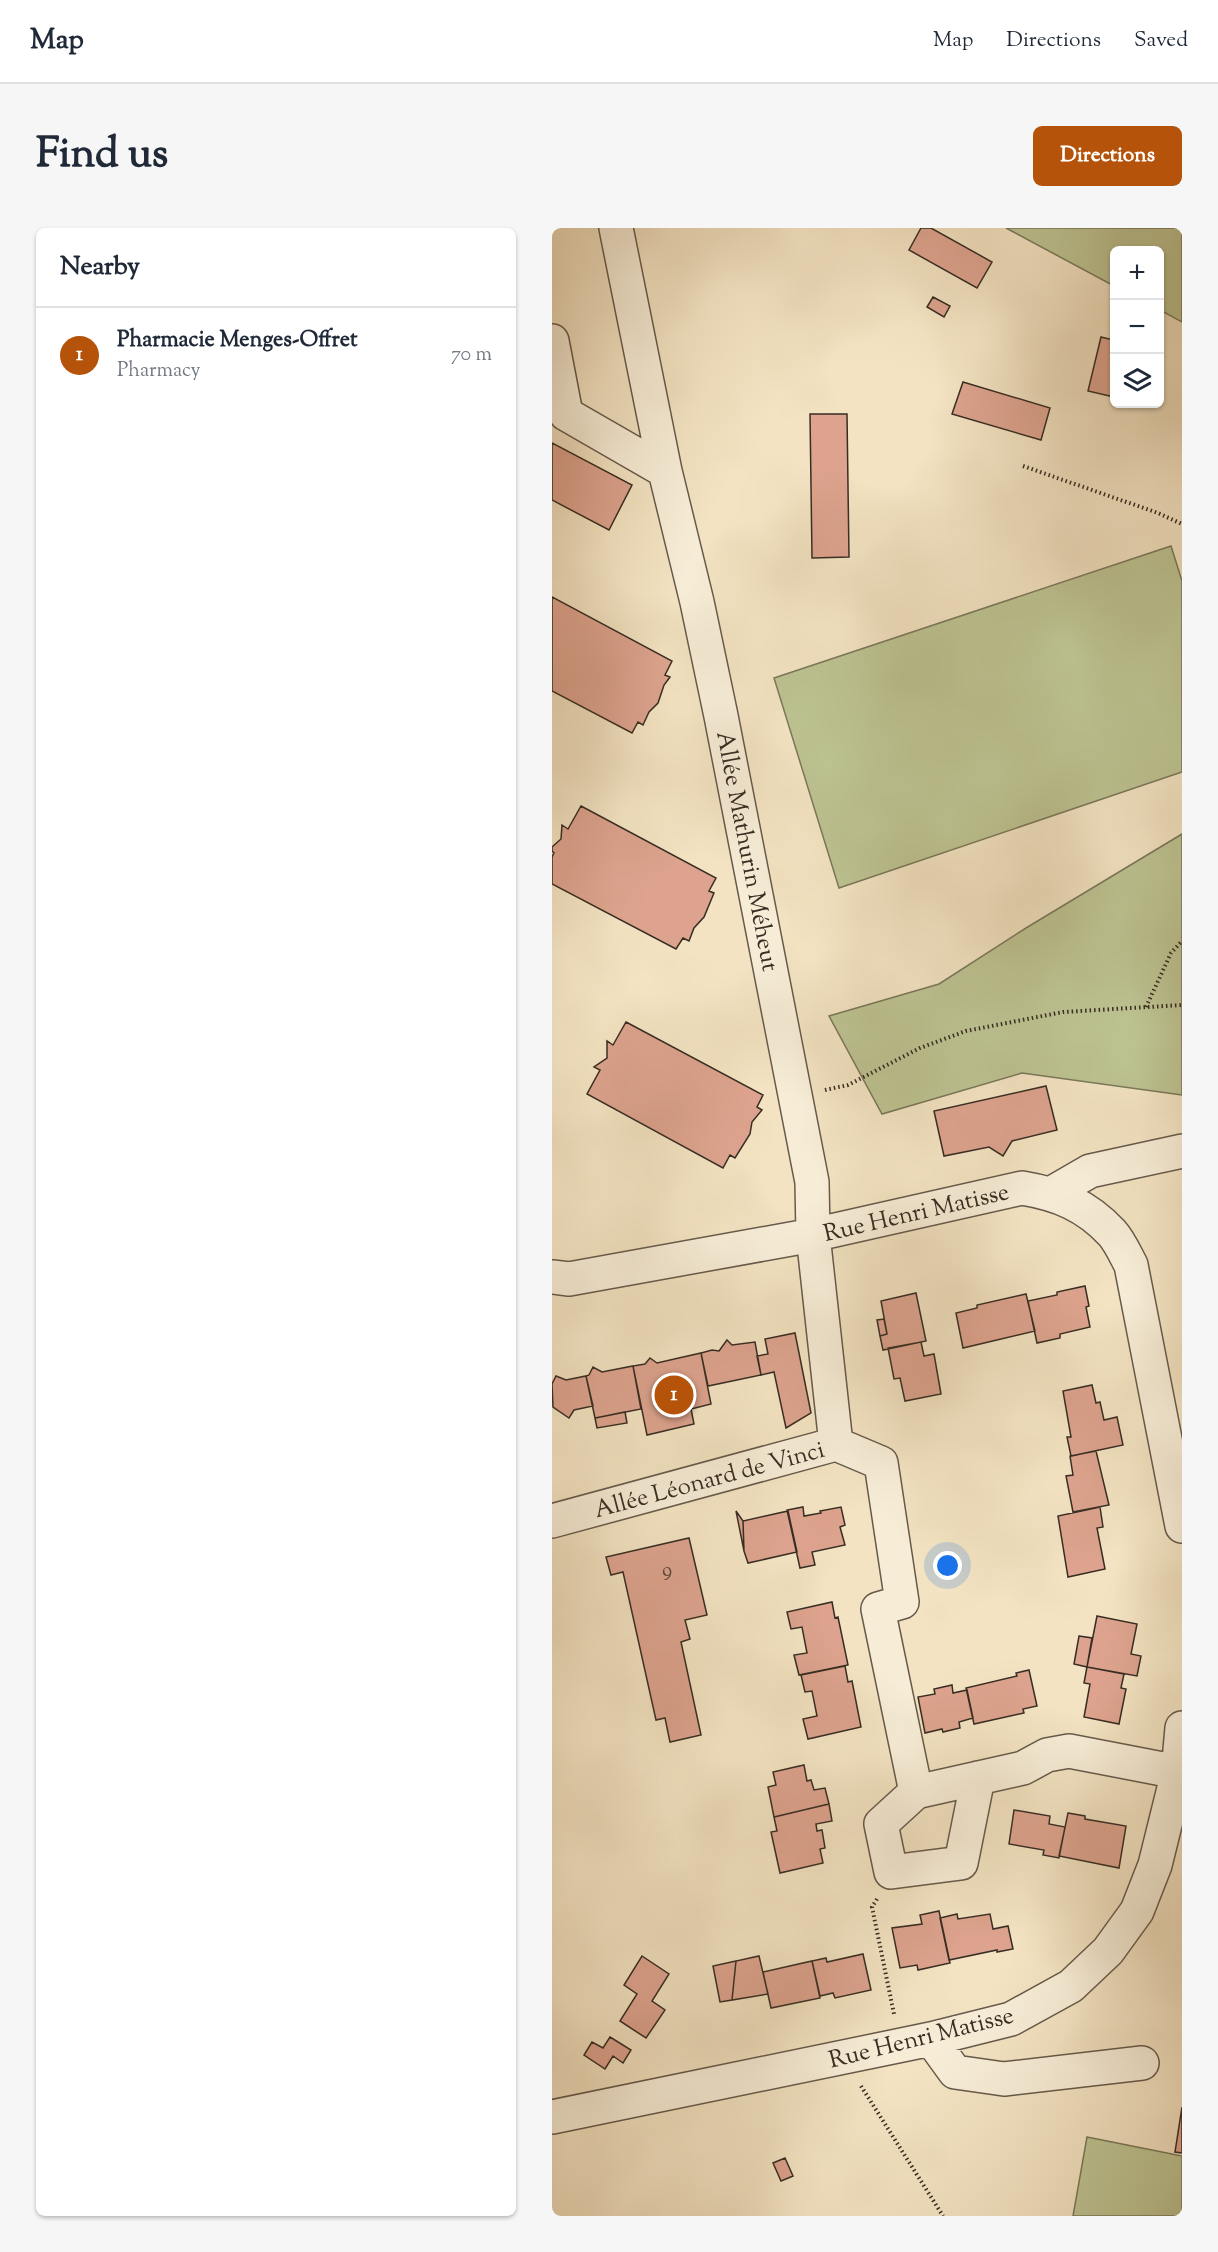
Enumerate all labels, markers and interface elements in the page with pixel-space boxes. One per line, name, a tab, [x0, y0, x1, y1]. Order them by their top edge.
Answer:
text: Map	[30, 21, 84, 61]
text: Map	[933, 26, 973, 56]
text: Directions	[1006, 26, 1101, 56]
text: Saved	[1134, 26, 1188, 56]
text: Find us	[36, 126, 168, 186]
button: Directions	[1033, 126, 1182, 186]
map controls	[1110, 246, 1164, 408]
button: +	[1110, 246, 1164, 300]
text: Nearby	[60, 249, 140, 286]
button: −	[1110, 300, 1164, 354]
text: Pharmacie Menges-Offret	[117, 325, 357, 357]
text: 1	[76, 341, 83, 370]
text: 70 m	[451, 341, 492, 370]
button: layers	[1110, 354, 1164, 408]
text: Pharmacy	[117, 357, 200, 386]
street label: Allée Mathurin Méheut	[706, 728, 786, 974]
street label: Rue Henri Matisse	[820, 1176, 1013, 1252]
pin: 1	[654, 1372, 694, 1418]
street label: Allée Léonard de Vinci	[590, 1434, 829, 1528]
your location	[933, 1551, 962, 1580]
house number: 9	[662, 1556, 672, 1586]
street label: Rue Henri Matisse	[825, 2000, 1018, 2078]

